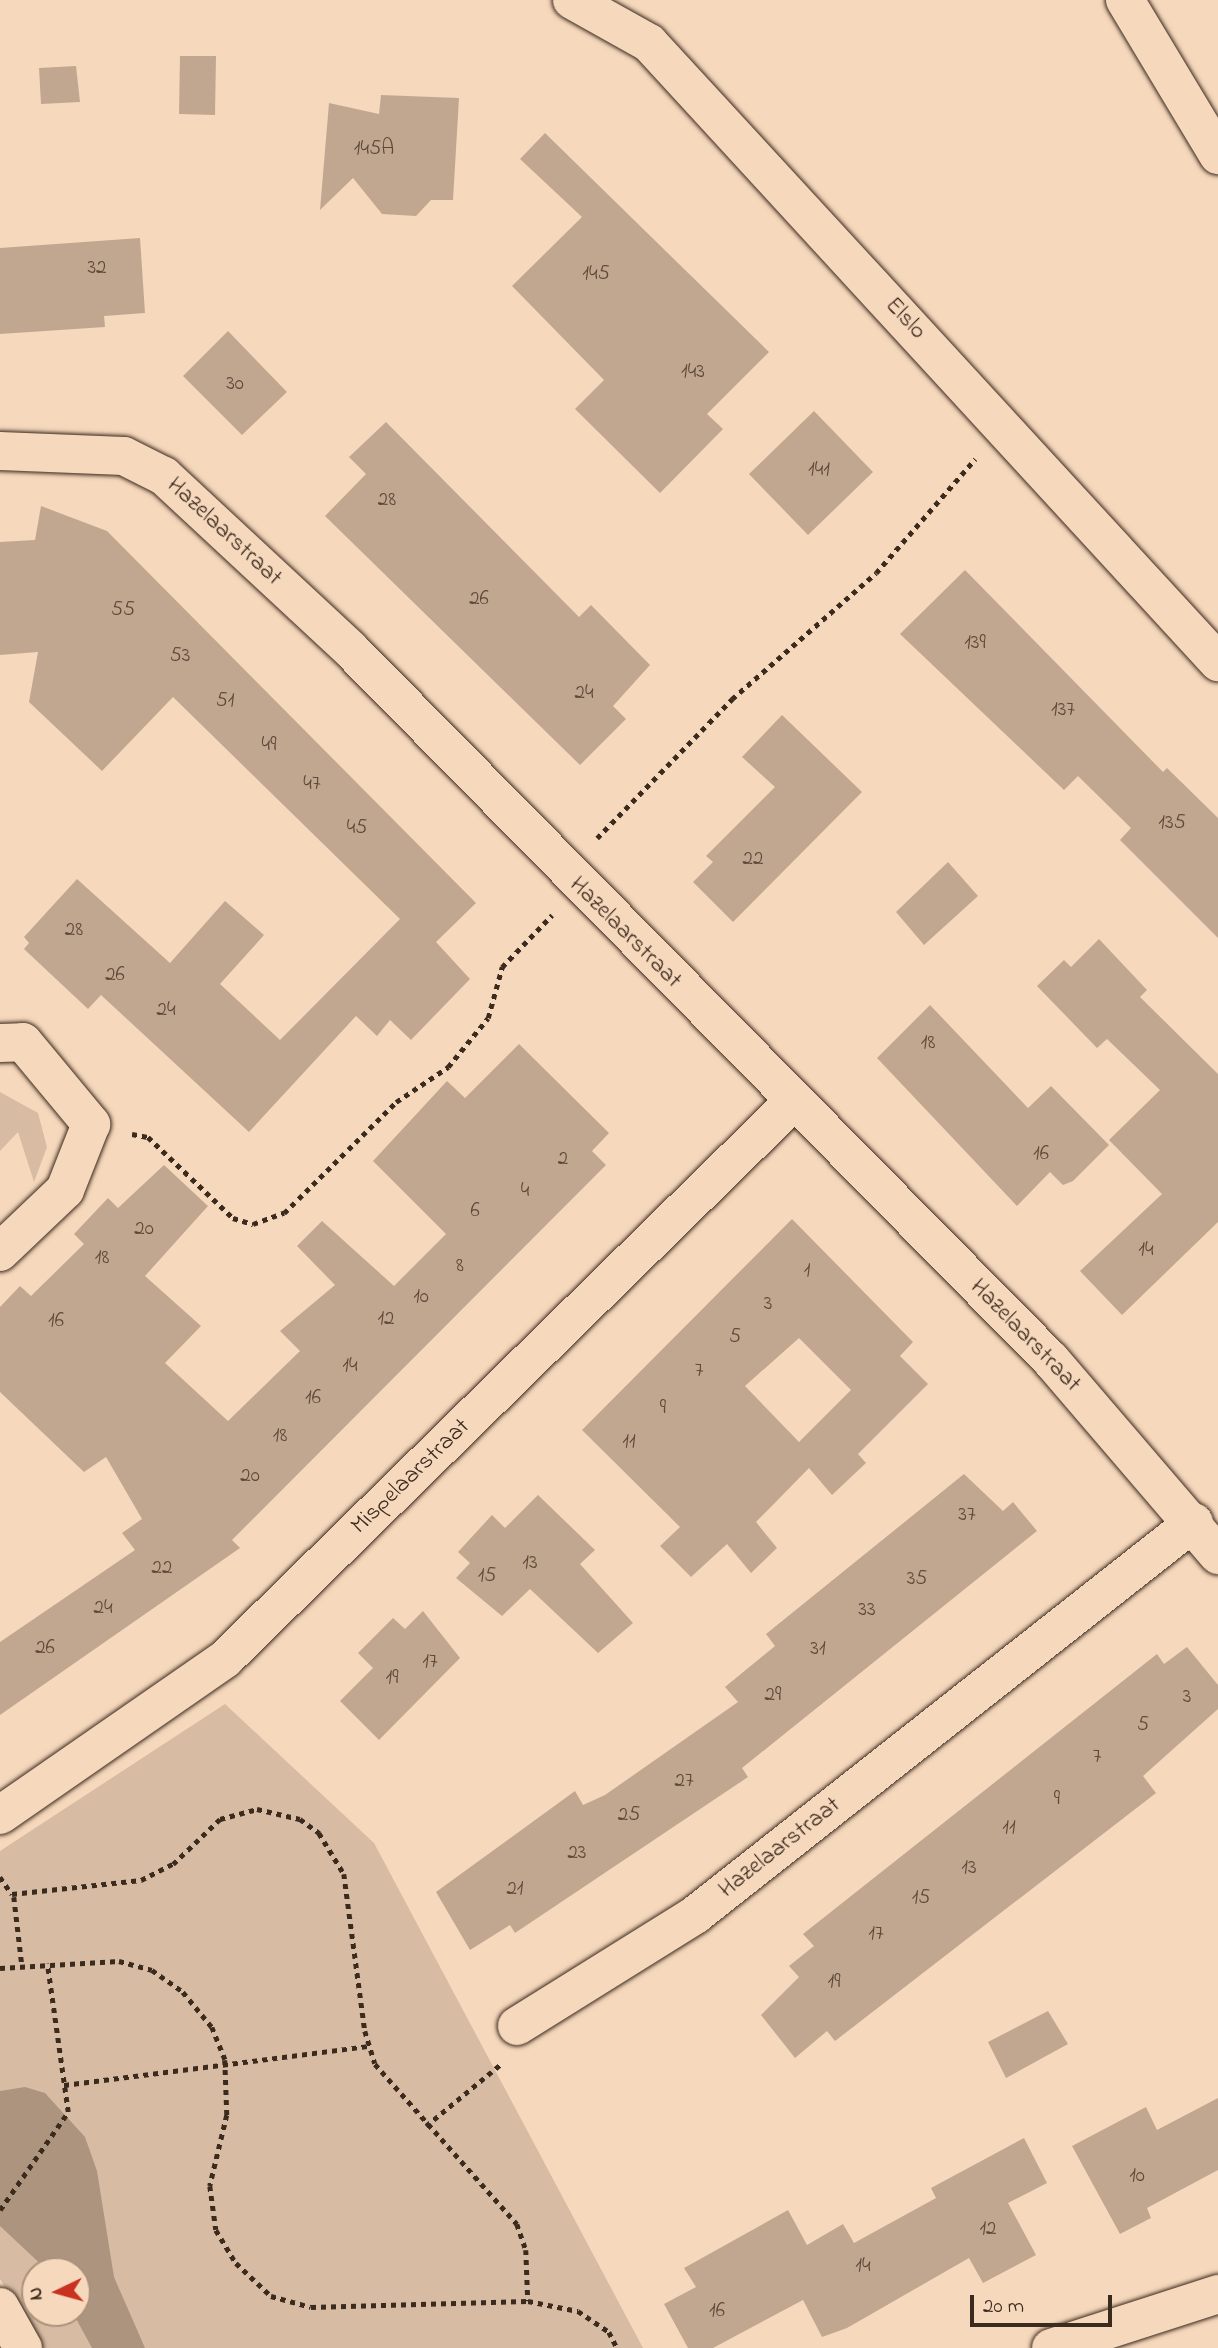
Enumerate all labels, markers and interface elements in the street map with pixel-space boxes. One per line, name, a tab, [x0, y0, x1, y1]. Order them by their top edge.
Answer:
house number: 145A	[354, 136, 394, 162]
house number: 32	[87, 255, 107, 281]
house number: 145	[582, 261, 610, 287]
street label: Elslo	[878, 292, 932, 346]
house number: 143	[681, 359, 705, 385]
house number: 30	[226, 371, 244, 397]
house number: 141	[808, 457, 830, 483]
street label: Hazelaarstraat	[160, 471, 288, 593]
house number: 28	[378, 487, 396, 513]
house number: 26	[469, 586, 489, 612]
house number: 55	[111, 597, 135, 623]
house number: 139	[964, 630, 986, 656]
house number: 53	[170, 643, 190, 669]
house number: 24	[574, 680, 594, 706]
house number: 51	[216, 688, 234, 714]
house number: 137	[1051, 697, 1075, 723]
house number: 49	[262, 732, 276, 758]
house number: 47	[303, 771, 321, 797]
house number: 135	[1158, 810, 1186, 836]
house number: 45	[347, 815, 367, 841]
house number: 22	[743, 846, 763, 872]
street label: Hazelaarstraat	[563, 871, 687, 995]
house number: 28	[65, 917, 83, 943]
house number: 26	[105, 962, 125, 988]
house number: 24	[156, 997, 176, 1023]
house number: 18	[921, 1030, 935, 1056]
house number: 16	[1033, 1141, 1049, 1167]
house number: 2	[558, 1146, 568, 1172]
house number: 4	[521, 1178, 529, 1204]
house number: 6	[470, 1198, 480, 1224]
house number: 20	[134, 1216, 154, 1242]
house number: 14	[1138, 1237, 1154, 1263]
house number: 18	[95, 1245, 109, 1271]
house number: 8	[456, 1253, 464, 1279]
house number: 1	[804, 1258, 810, 1284]
street label: Hazelaarstraat	[964, 1273, 1086, 1399]
house number: 10	[413, 1284, 429, 1310]
house number: 3	[764, 1291, 772, 1317]
house number: 12	[377, 1306, 395, 1332]
house number: 16	[48, 1308, 64, 1334]
house number: 5	[729, 1324, 741, 1350]
house number: 14	[342, 1353, 358, 1379]
house number: 7	[695, 1358, 703, 1384]
house number: 16	[305, 1385, 321, 1411]
house number: 9	[660, 1395, 666, 1421]
street label: Mispelaarstraat	[346, 1413, 476, 1541]
house number: 18	[273, 1423, 287, 1449]
house number: 11	[622, 1429, 636, 1455]
house number: 20	[240, 1463, 260, 1489]
house number: 37	[958, 1502, 976, 1528]
house number: 13	[522, 1550, 538, 1576]
house number: 22	[152, 1555, 172, 1581]
house number: 15	[478, 1563, 496, 1589]
house number: 35	[907, 1566, 927, 1592]
house number: 24	[93, 1595, 113, 1621]
house number: 33	[858, 1597, 876, 1623]
house number: 26	[35, 1635, 55, 1661]
house number: 31	[810, 1636, 826, 1662]
house number: 17	[422, 1649, 438, 1675]
house number: 19	[386, 1665, 398, 1691]
house number: 29	[765, 1682, 781, 1708]
house number: 3	[1183, 1684, 1191, 1710]
house number: 5	[1137, 1712, 1149, 1738]
house number: 7	[1093, 1744, 1101, 1770]
house number: 27	[674, 1768, 694, 1794]
house number: 9	[1054, 1786, 1060, 1812]
street label: Hazelaarstraat	[713, 1791, 847, 1905]
house number: 25	[618, 1802, 640, 1828]
house number: 11	[1002, 1815, 1016, 1841]
house number: 23	[567, 1840, 587, 1866]
house number: 13	[961, 1855, 977, 1881]
house number: 21	[506, 1876, 524, 1902]
house number: 15	[912, 1885, 930, 1911]
house number: 17	[868, 1921, 884, 1947]
house number: 19	[828, 1969, 840, 1995]
house number: 10	[1129, 2163, 1145, 2189]
house number: 12	[979, 2216, 997, 2242]
house number: 14	[855, 2253, 871, 2279]
north arrow	[21, 2257, 91, 2327]
scale bar	[973, 2282, 1115, 2326]
text: N	[23, 2286, 51, 2301]
text: 20 m	[983, 2292, 1024, 2322]
house number: 16	[709, 2298, 725, 2324]

